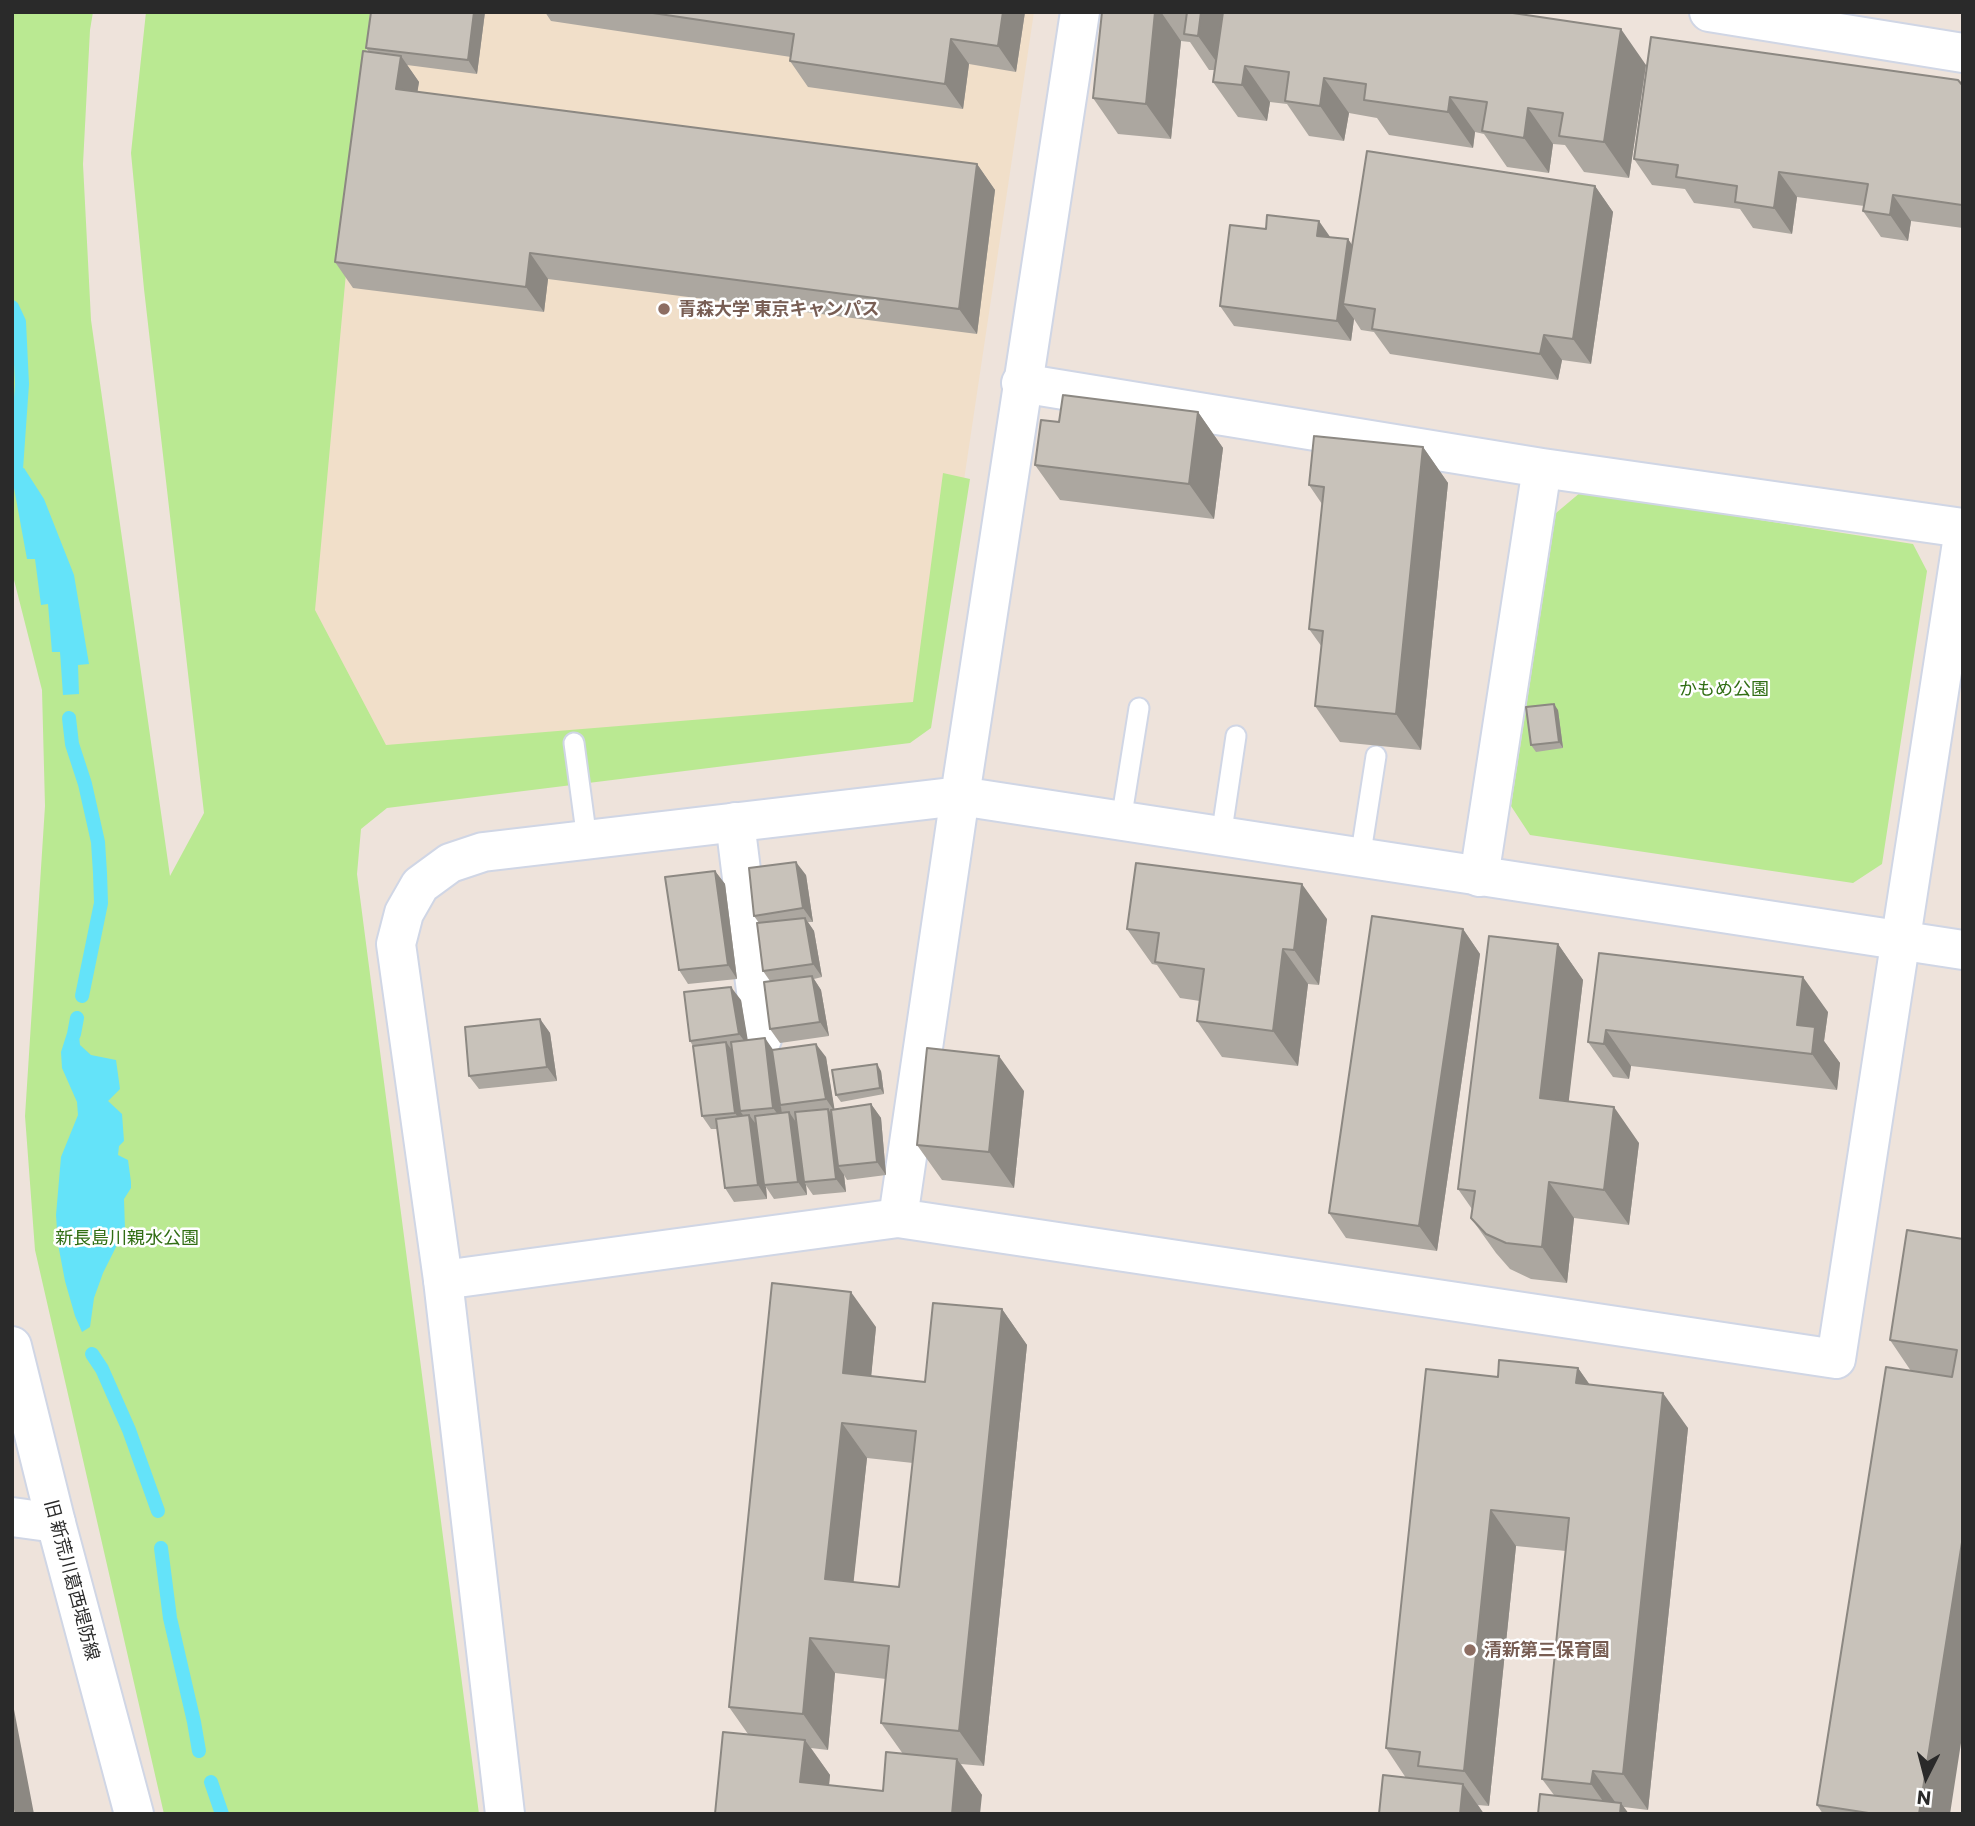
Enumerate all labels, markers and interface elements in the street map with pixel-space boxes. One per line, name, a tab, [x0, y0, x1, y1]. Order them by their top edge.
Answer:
place label: 青森大学 東京キャンパス	[678, 298, 879, 320]
marker: 青森大学 東京キャンパス	[656, 301, 672, 317]
park label: かもめ公園	[1679, 678, 1769, 700]
park label: 新長島川親水公園	[55, 1227, 199, 1249]
street label: 旧 新荒川葛西堤防線	[40, 1497, 104, 1663]
place label: 清新第三保育園	[1484, 1639, 1610, 1661]
marker: 清新第三保育園	[1462, 1642, 1478, 1658]
north arrow	[1891, 1742, 1961, 1812]
text: N	[1915, 1786, 1932, 1811]

